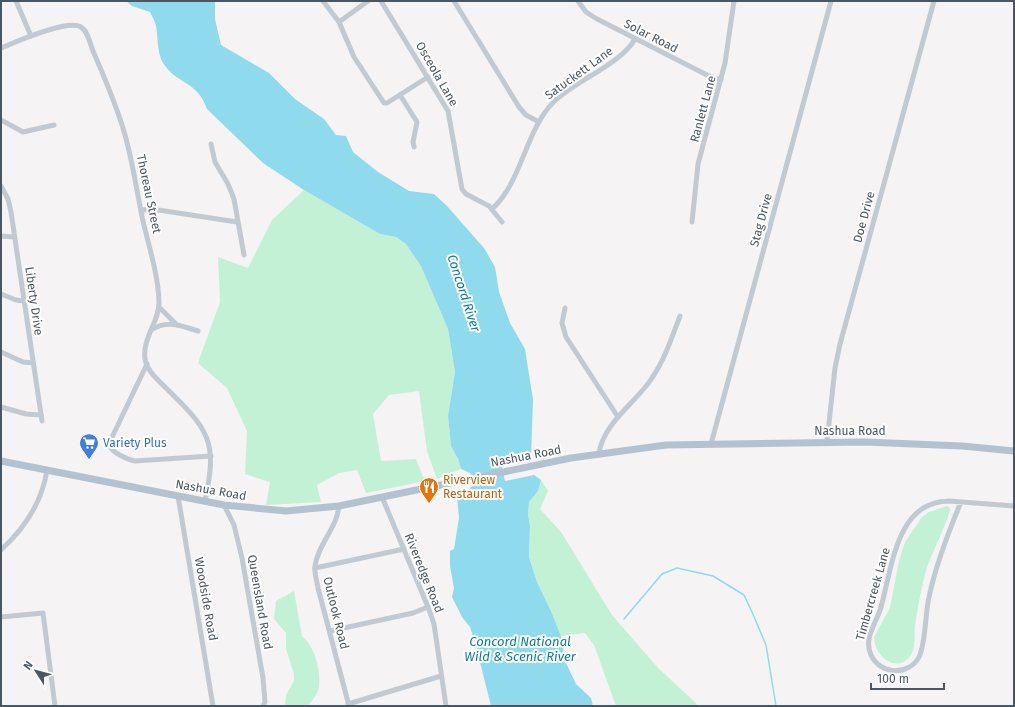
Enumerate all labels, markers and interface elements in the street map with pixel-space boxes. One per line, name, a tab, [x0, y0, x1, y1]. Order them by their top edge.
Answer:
street label: Solar Road	[622, 16, 680, 56]
street label: Osceola Lane	[413, 39, 461, 109]
street label: Satuckett Lane	[542, 44, 616, 102]
street label: Ranlett Lane	[687, 74, 719, 144]
street label: Thoreau Street	[134, 153, 164, 235]
street label: Doe Drive	[850, 190, 878, 244]
street label: Stag Drive	[747, 192, 775, 248]
water label: Concord River	[444, 252, 484, 334]
street label: Liberty Drive	[22, 266, 46, 336]
street label: Nashua Road	[814, 424, 886, 438]
supermarket icon: Variety Plus	[78, 432, 100, 460]
place label: Variety Plus	[103, 436, 167, 450]
street label: Nashua Road	[490, 442, 562, 470]
place label: Riverview Restaurant	[443, 473, 503, 501]
restaurant icon: Riverview Restaurant	[418, 476, 440, 504]
street label: Nashua Road	[175, 477, 247, 503]
street label: Riveredge Road	[402, 531, 446, 615]
street label: Timbercreek Lane	[853, 546, 893, 642]
street label: Queensland Road	[245, 553, 275, 651]
street label: Woodside Road	[192, 556, 220, 642]
street label: Outlook Road	[320, 575, 352, 651]
water label: Concord National Wild & Scenic River	[464, 634, 577, 664]
north arrow	[16, 651, 56, 691]
text: N	[21, 659, 36, 672]
scale bar	[871, 665, 944, 691]
text: 100 m	[877, 672, 909, 686]

